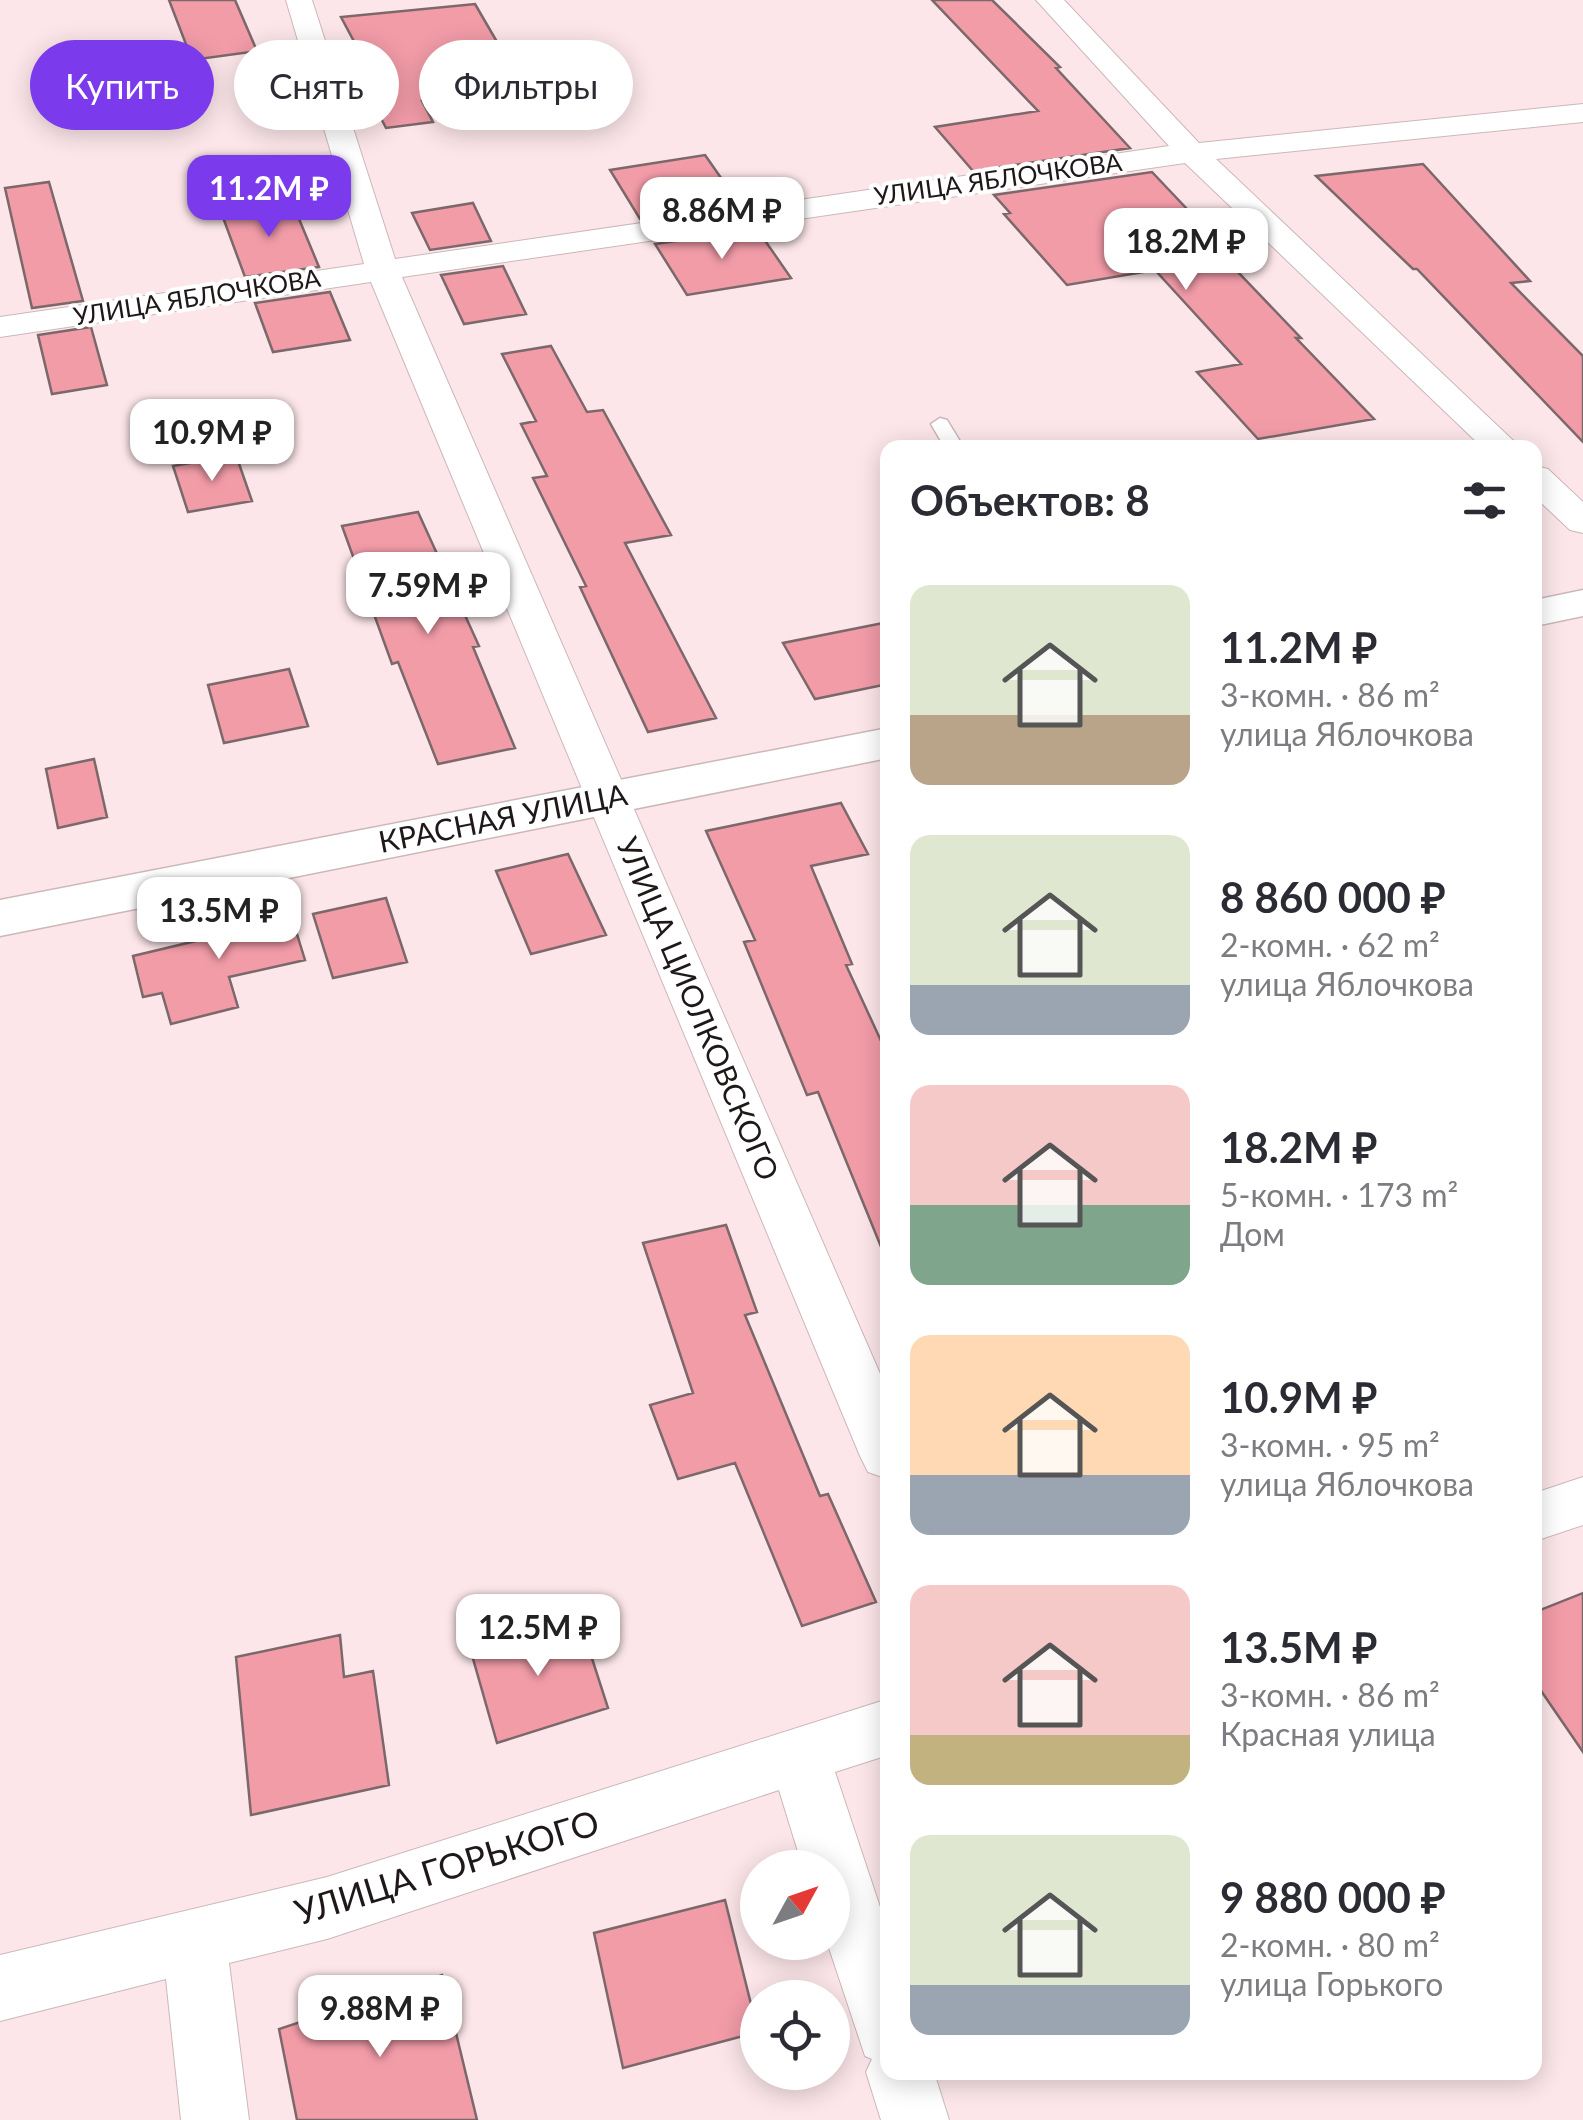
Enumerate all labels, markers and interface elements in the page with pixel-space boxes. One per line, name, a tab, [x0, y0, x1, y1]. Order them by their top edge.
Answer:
chip: Купить	[30, 40, 214, 130]
chip: Снять	[234, 40, 399, 130]
chip: Фильтры	[419, 40, 633, 130]
street label: УЛИЦА ЯБЛОЧКОВА	[872, 146, 1124, 210]
pin: 11.2M ₽	[177, 155, 361, 240]
text: 11.2M ₽	[209, 168, 329, 207]
pin: 8.86M ₽	[630, 177, 814, 262]
text: 8.86M ₽	[662, 190, 782, 229]
pin: 18.2M ₽	[1094, 208, 1278, 293]
text: 18.2M ₽	[1126, 221, 1246, 260]
street label: УЛИЦА ЯБЛОЧКОВА	[71, 262, 323, 330]
pin: 10.9M ₽	[120, 399, 304, 484]
text: 10.9M ₽	[152, 412, 272, 451]
icon: filters	[1457, 473, 1512, 528]
text: Объектов: 8	[910, 475, 1150, 525]
pin: 7.59M ₽	[336, 552, 520, 637]
text: 7.59M ₽	[368, 565, 488, 604]
text: 11.2M ₽	[1220, 622, 1377, 672]
icon: home	[990, 625, 1110, 745]
text: 3-комн. · 86 m²	[1220, 675, 1440, 714]
text: улица Яблочкова	[1220, 714, 1474, 753]
street label: КРАСНАЯ УЛИЦА	[375, 775, 631, 859]
street label: УЛИЦА ЦИОЛКОВСКОГО	[610, 831, 788, 1185]
text: 8 860 000 ₽	[1220, 872, 1446, 922]
icon: home	[990, 875, 1110, 995]
pin: 13.5M ₽	[127, 877, 311, 962]
text: 13.5M ₽	[159, 890, 279, 929]
text: 2-комн. · 62 m²	[1220, 925, 1440, 964]
text: улица Яблочкова	[1220, 964, 1474, 1003]
text: 18.2M ₽	[1220, 1122, 1377, 1172]
icon: home	[990, 1125, 1110, 1245]
text: 5-комн. · 173 m²	[1220, 1175, 1458, 1214]
text: Дом	[1220, 1214, 1285, 1253]
text: 10.9M ₽	[1220, 1372, 1377, 1422]
icon: home	[990, 1375, 1110, 1495]
text: 3-комн. · 95 m²	[1220, 1425, 1440, 1464]
text: улица Яблочкова	[1220, 1464, 1474, 1503]
pin: 12.5M ₽	[446, 1594, 630, 1679]
text: 12.5M ₽	[478, 1607, 598, 1646]
text: 13.5M ₽	[1220, 1622, 1377, 1672]
icon: home	[990, 1625, 1110, 1745]
text: 3-комн. · 86 m²	[1220, 1675, 1440, 1714]
text: Красная улица	[1220, 1714, 1436, 1753]
street label: УЛИЦА ГОРЬКОГО	[289, 1800, 604, 1932]
north arrow	[740, 1850, 850, 1960]
map controls	[740, 1850, 850, 2090]
text: 9 880 000 ₽	[1220, 1872, 1446, 1922]
icon: home	[990, 1875, 1110, 1995]
text: 2-комн. · 80 m²	[1220, 1925, 1440, 1964]
text: улица Горького	[1220, 1964, 1443, 2003]
pin: 9.88M ₽	[288, 1975, 472, 2060]
button: locate	[740, 1980, 850, 2090]
text: 9.88M ₽	[320, 1988, 440, 2027]

